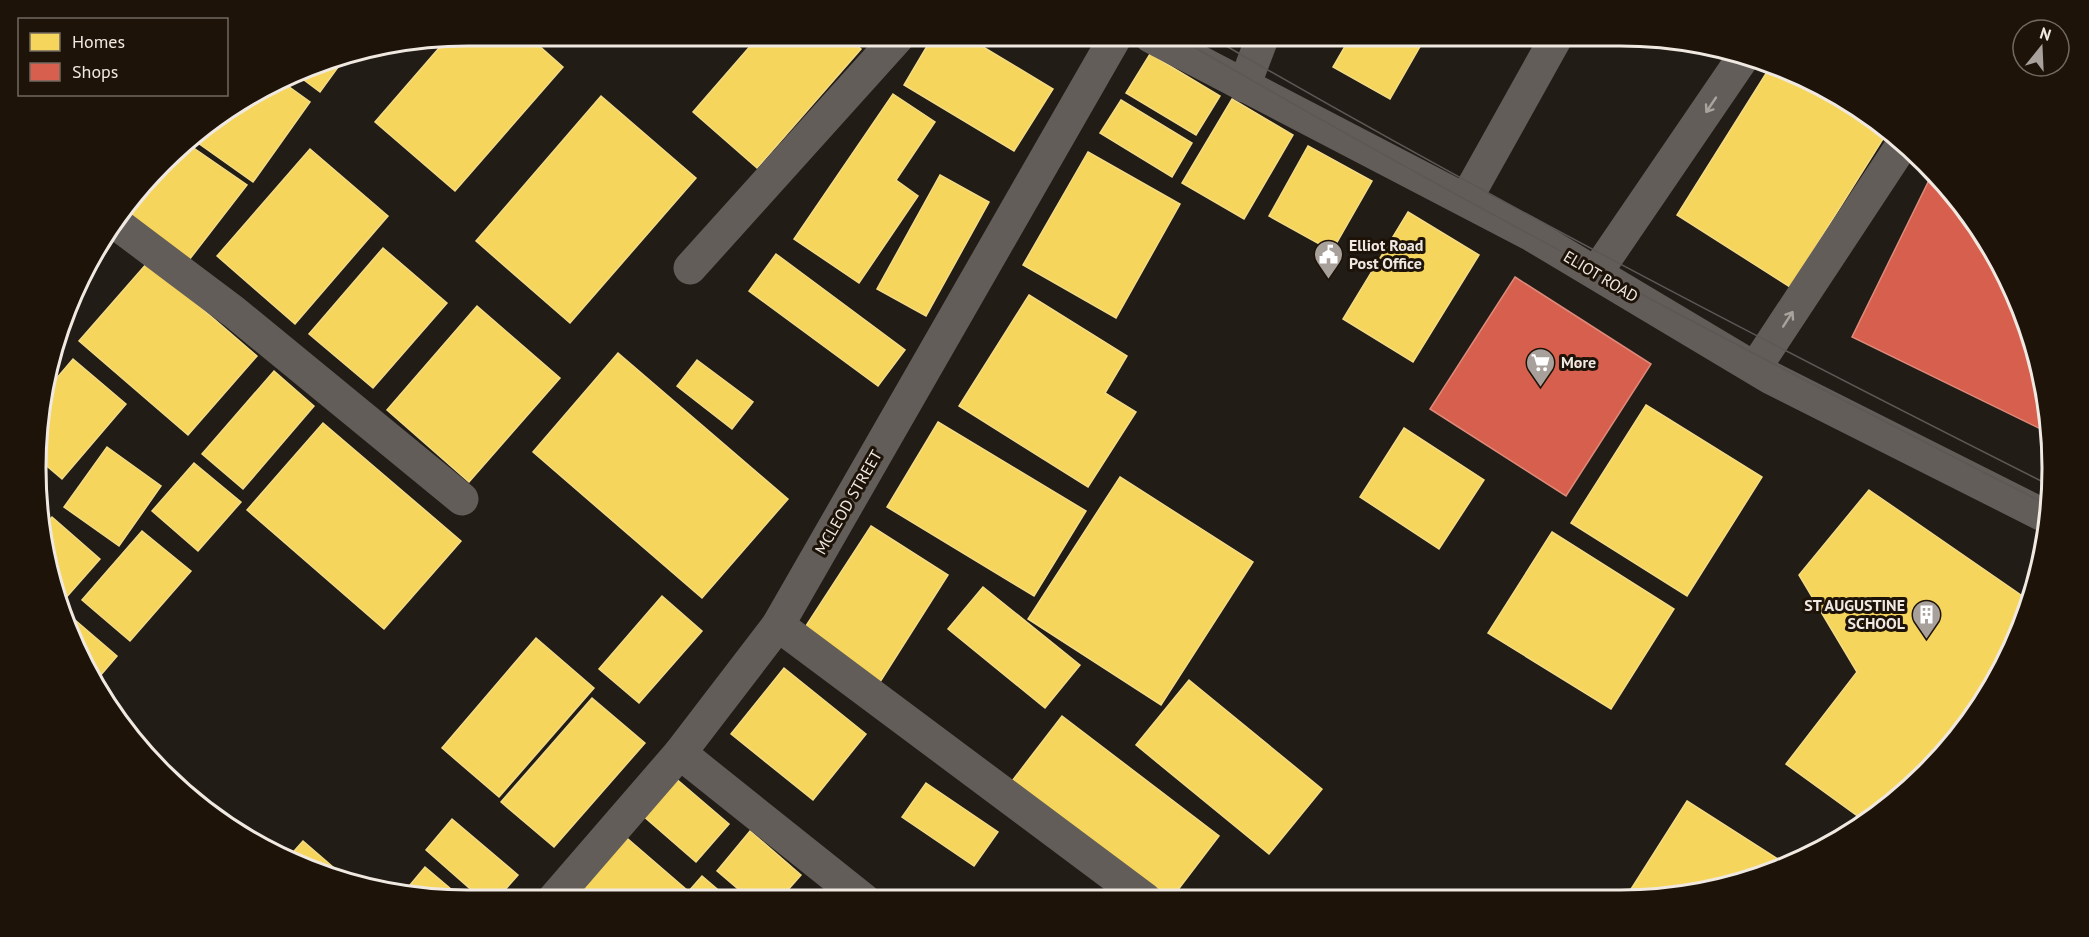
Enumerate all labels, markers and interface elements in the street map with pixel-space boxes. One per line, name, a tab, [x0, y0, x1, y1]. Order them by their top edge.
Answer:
legend	[18, 18, 228, 96]
north arrow	[2011, 18, 2071, 78]
text: N	[2038, 23, 2054, 45]
text: Homes	[72, 30, 125, 53]
text: Shops	[72, 60, 118, 83]
one-way arrow	[1705, 96, 1717, 112]
place label: Elliot Road Post Office	[1349, 235, 1423, 273]
public building icon: Elliot Road Post Office	[1312, 238, 1344, 280]
street label: ELIOT ROAD	[1560, 246, 1642, 306]
one-way arrow	[1782, 311, 1794, 328]
supermarket icon: More	[1524, 346, 1556, 388]
place label: More	[1561, 352, 1596, 372]
street label: MCLEOD STREET	[810, 446, 886, 558]
place label: ST AUGUSTINE SCHOOL	[1804, 595, 1906, 633]
building icon: ST AUGUSTINE SCHOOL	[1910, 598, 1942, 640]

